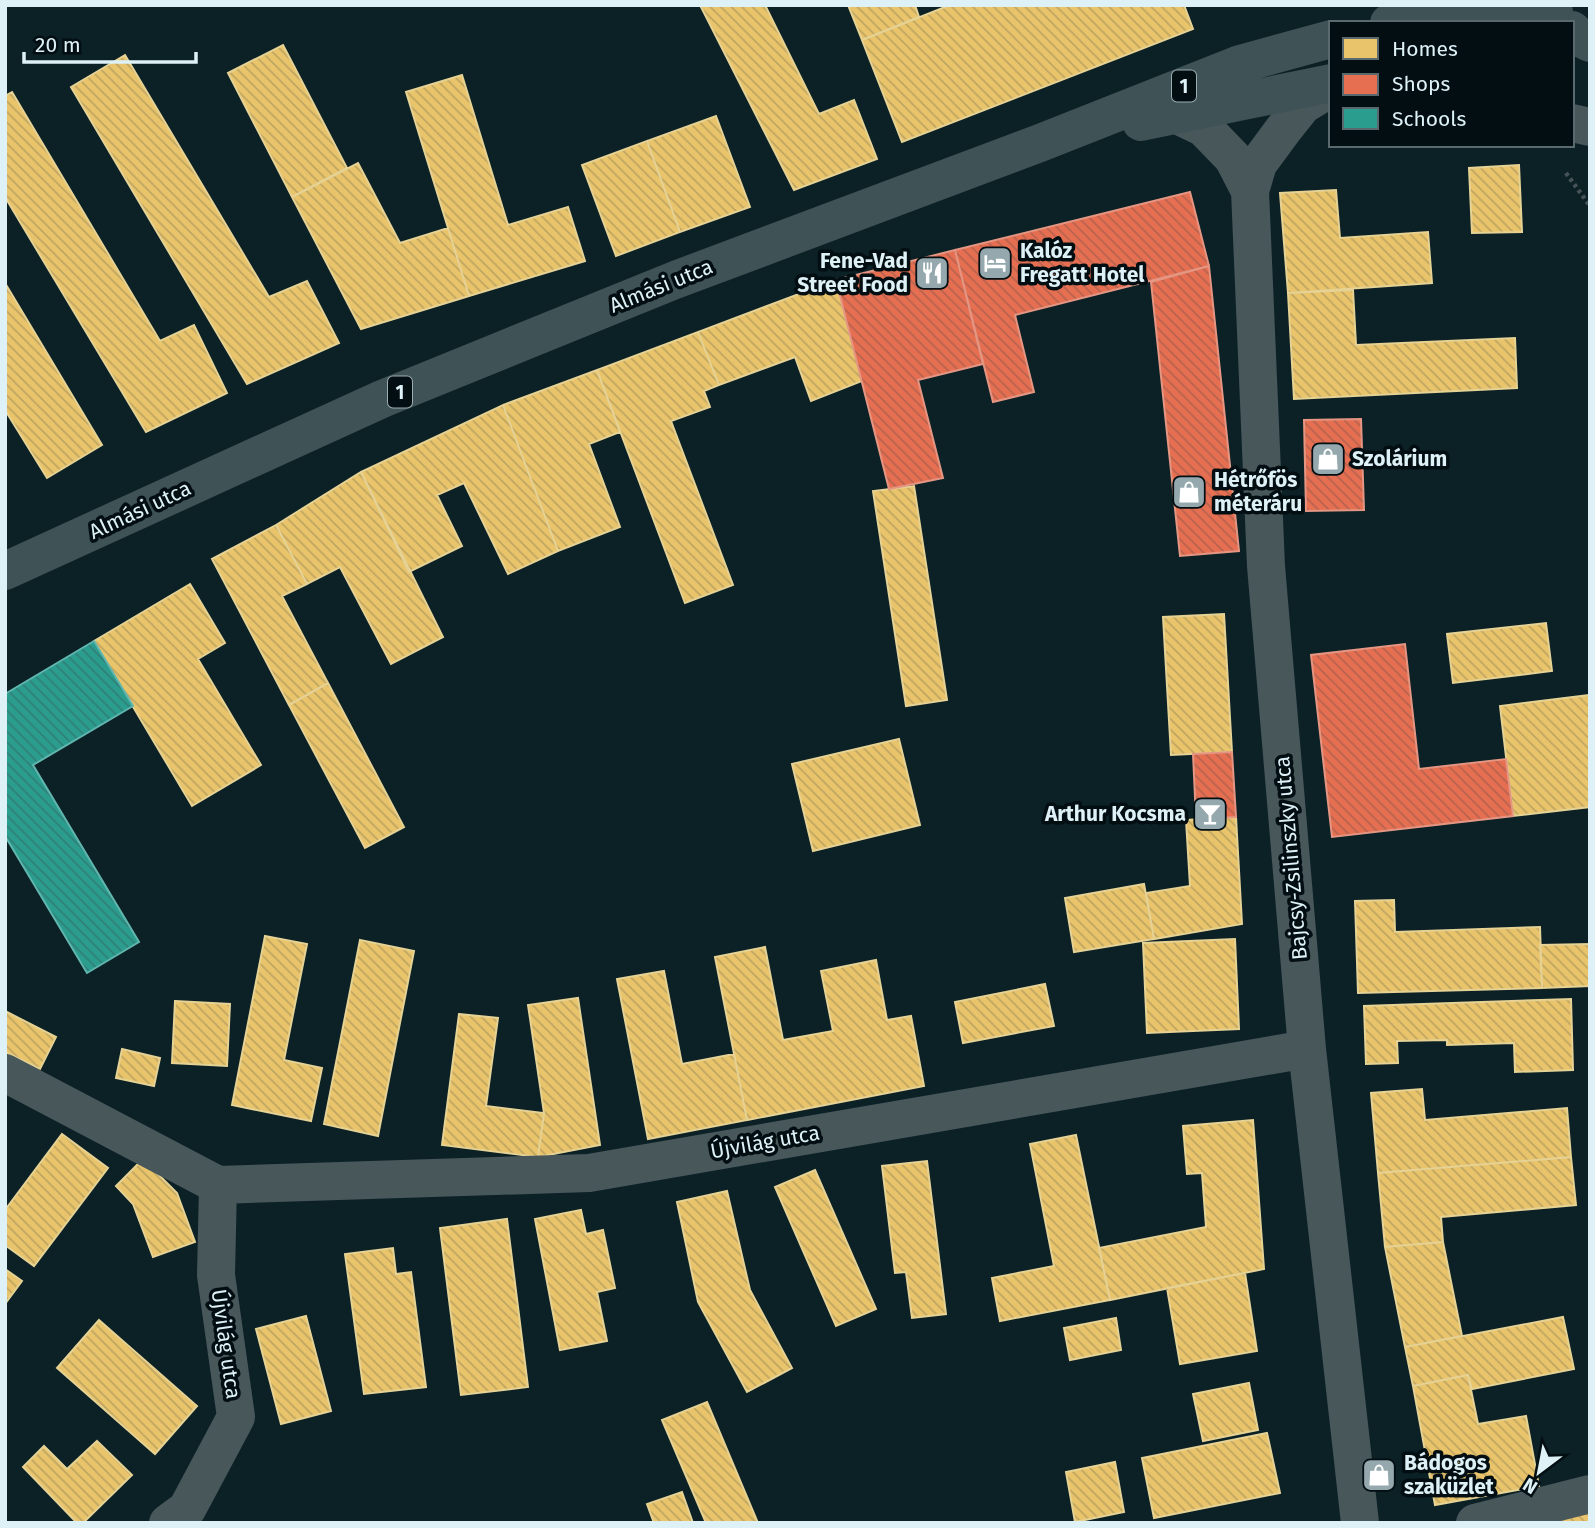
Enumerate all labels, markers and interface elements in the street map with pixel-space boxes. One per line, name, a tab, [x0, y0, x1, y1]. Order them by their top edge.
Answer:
scale bar	[24, 21, 196, 65]
legend	[1329, 21, 1574, 147]
text: 20 m	[35, 32, 81, 58]
text: Homes	[1392, 36, 1458, 62]
road number: 1	[1172, 71, 1196, 102]
text: Shops	[1392, 71, 1450, 97]
text: Schools	[1392, 106, 1466, 132]
place label: Kalóz Fregatt Hotel	[1020, 238, 1145, 288]
hotel icon: Kalóz Fregatt Hotel	[976, 244, 1014, 282]
place label: Fene-Vad Street Food	[797, 248, 908, 298]
street label: Almási utca	[605, 253, 717, 319]
restaurant icon: Fene-Vad Street Food	[913, 254, 951, 292]
road number: 1	[388, 376, 412, 408]
shop icon: Szolárium	[1309, 440, 1347, 478]
place label: Szolárium	[1352, 446, 1447, 472]
place label: Hétrőfös méteráru	[1214, 467, 1302, 517]
shop icon: Hétrőfös méteráru	[1170, 473, 1208, 511]
street label: Almási utca	[85, 475, 195, 545]
street label: Bajcsy-Zsilinszky utca	[1269, 755, 1313, 961]
bar icon: Arthur Kocsma	[1191, 795, 1229, 833]
place label: Arthur Kocsma	[1044, 801, 1186, 827]
street label: Újvilág utca	[708, 1120, 822, 1164]
street label: Újvilág utca	[205, 1287, 247, 1401]
north arrow	[1504, 1437, 1574, 1507]
place label: Bádogos szaküzlet	[1404, 1450, 1495, 1500]
shop icon: Bádogos szaküzlet	[1360, 1456, 1398, 1494]
text: N	[1519, 1473, 1542, 1499]

